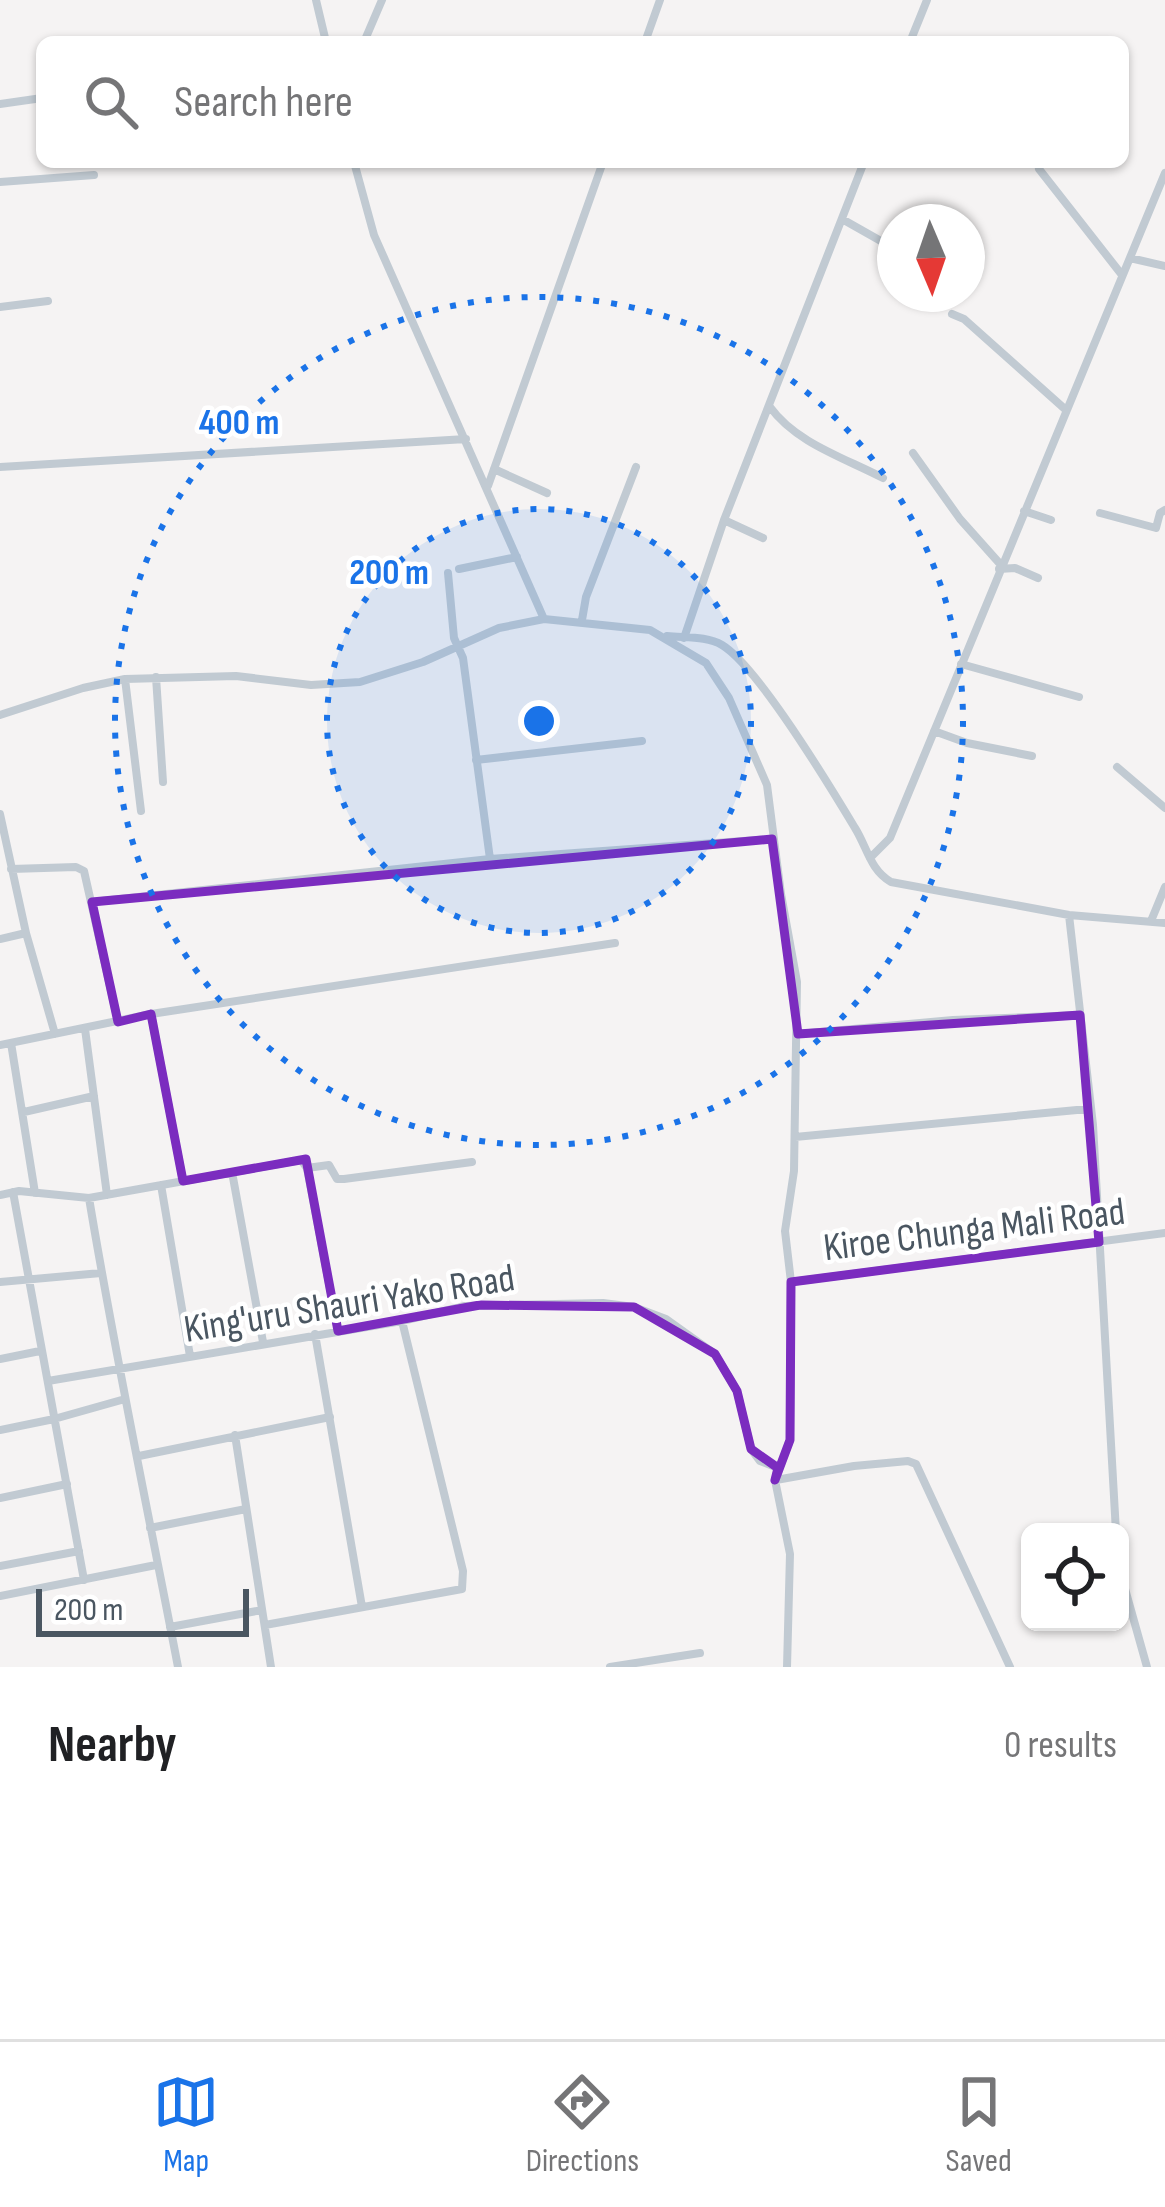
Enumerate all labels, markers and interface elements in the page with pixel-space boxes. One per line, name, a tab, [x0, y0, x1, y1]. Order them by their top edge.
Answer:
search box	[36, 36, 1129, 168]
icon: search	[78, 69, 144, 135]
text: Search here	[174, 75, 353, 130]
north arrow	[877, 204, 985, 312]
text: 400 m	[199, 402, 279, 445]
text: 200 m	[349, 552, 429, 595]
centre of rings	[518, 700, 560, 742]
street label: Kiroe Chunga Mali Road	[821, 1189, 1128, 1272]
street label: King'uru Shauri Yako Road	[181, 1255, 518, 1354]
map controls	[1021, 1523, 1129, 1631]
button: locate	[1021, 1523, 1129, 1631]
scale bar	[36, 1583, 249, 1636]
text: 200 m	[54, 1590, 123, 1630]
text: Nearby	[48, 1715, 177, 1776]
text: 0 results	[1004, 1722, 1117, 1769]
tab: Map	[153, 2069, 219, 2181]
tab: Directions	[526, 2069, 639, 2181]
tab: Saved	[946, 2069, 1012, 2181]

